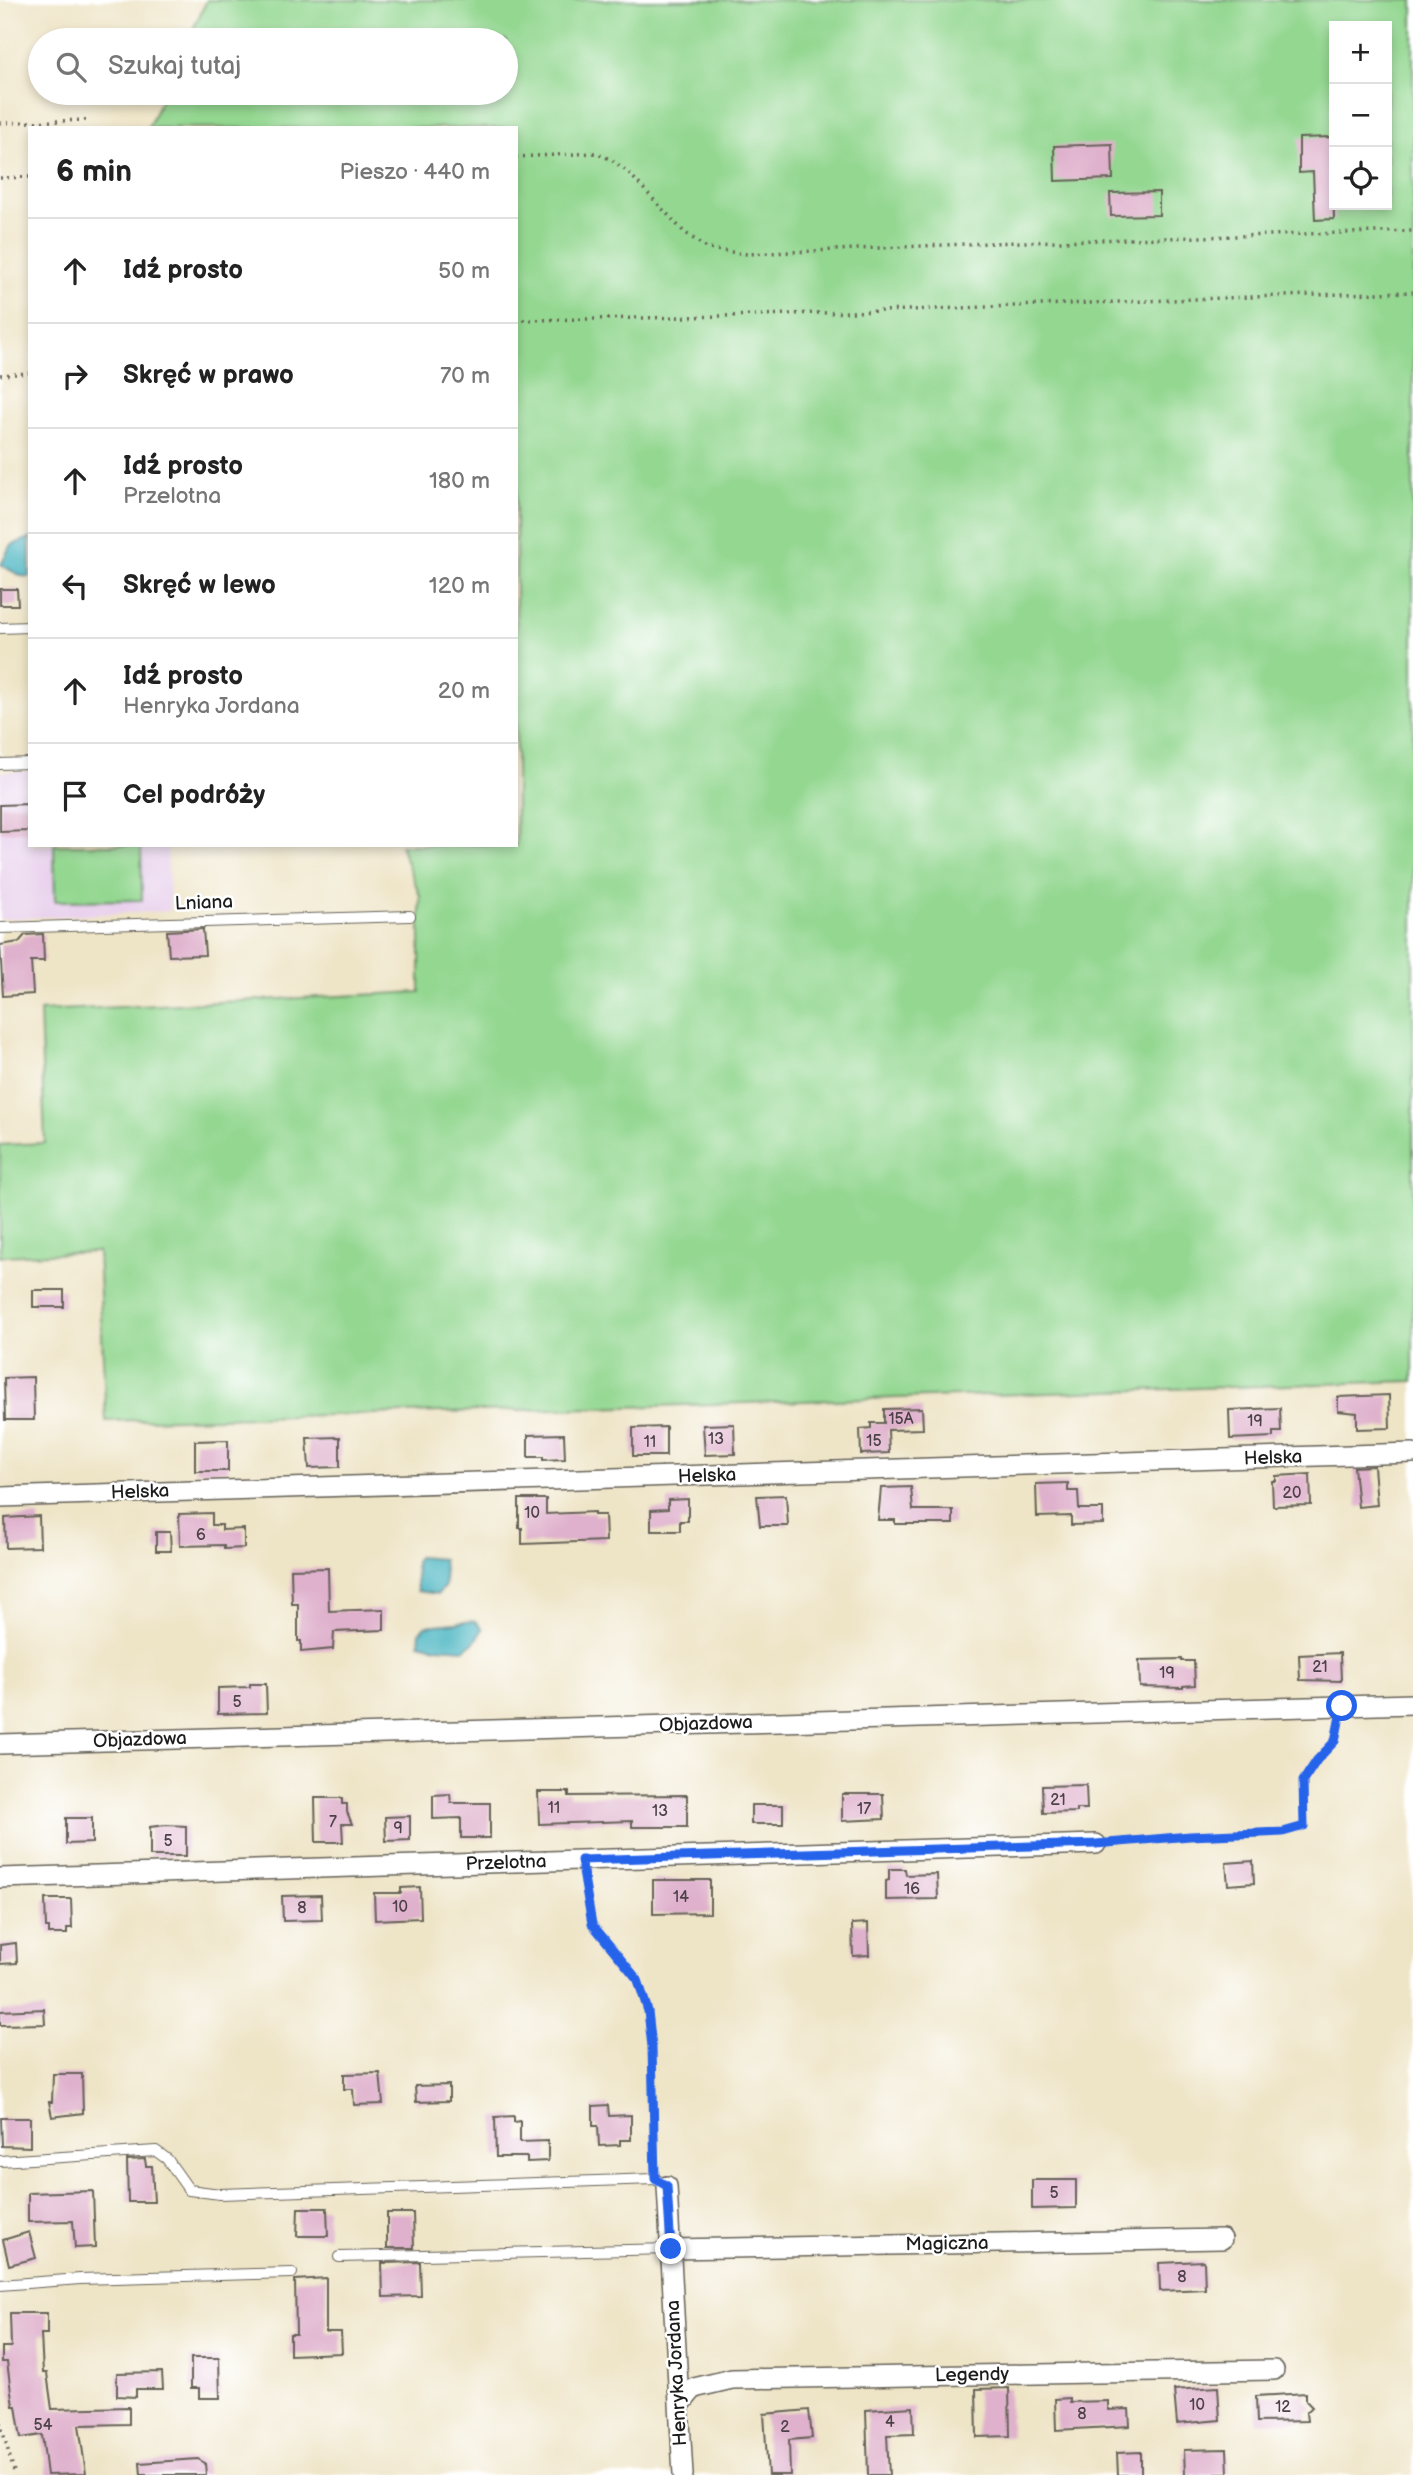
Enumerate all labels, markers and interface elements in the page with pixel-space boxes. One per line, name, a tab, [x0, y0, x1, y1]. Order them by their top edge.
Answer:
map controls	[1329, 21, 1392, 210]
button: +	[1329, 21, 1392, 84]
search box	[28, 28, 518, 105]
icon: search	[52, 48, 90, 86]
text: Szukaj tutaj	[108, 51, 241, 82]
button: −	[1329, 84, 1392, 147]
button: locate	[1329, 147, 1392, 210]
text: 6 min	[56, 154, 132, 190]
text: Pieszo · 440 m	[340, 158, 490, 186]
icon: ahead	[56, 252, 94, 290]
text: Idź prosto	[123, 255, 243, 286]
text: 50 m	[438, 257, 490, 285]
icon: right	[56, 357, 94, 395]
text: Skręć w prawo	[123, 360, 294, 391]
text: 70 m	[440, 362, 490, 390]
text: Idź prosto	[123, 451, 243, 482]
icon: ahead	[56, 462, 94, 500]
text: 180 m	[429, 467, 490, 495]
text: Przelotna	[123, 482, 221, 510]
icon: left	[56, 567, 94, 605]
text: Skręć w lewo	[123, 570, 276, 601]
text: 120 m	[429, 572, 490, 600]
text: Idź prosto	[123, 661, 243, 692]
icon: ahead	[56, 672, 94, 710]
text: 20 m	[438, 677, 490, 705]
text: Henryka Jordana	[123, 692, 300, 720]
icon: arrive	[56, 777, 94, 815]
text: Cel podróży	[123, 780, 265, 811]
street label: Lniana	[174, 890, 234, 916]
house number: 15A	[888, 1410, 914, 1429]
house number: 19	[1247, 1412, 1263, 1431]
house number: 13	[708, 1430, 724, 1449]
house number: 15	[866, 1432, 882, 1451]
house number: 11	[644, 1433, 656, 1452]
street label: Helska	[1243, 1445, 1303, 1471]
street label: Helska	[677, 1463, 737, 1489]
street label: Helska	[110, 1479, 170, 1505]
house number: 20	[1283, 1484, 1301, 1503]
house number: 10	[524, 1504, 540, 1523]
house number: 6	[196, 1526, 206, 1545]
house number: 21	[1312, 1658, 1328, 1677]
house number: 19	[1159, 1664, 1175, 1683]
route start	[1326, 1690, 1357, 1721]
house number: 5	[232, 1693, 242, 1712]
street label: Objazdowa	[659, 1711, 753, 1737]
street label: Objazdowa	[93, 1727, 187, 1753]
house number: 21	[1050, 1791, 1066, 1810]
house number: 11	[548, 1799, 560, 1818]
house number: 17	[857, 1800, 871, 1819]
house number: 13	[652, 1802, 668, 1821]
house number: 7	[329, 1813, 337, 1832]
house number: 9	[393, 1819, 403, 1838]
house number: 5	[163, 1832, 173, 1851]
street label: Przelotna	[465, 1850, 547, 1876]
house number: 16	[904, 1880, 920, 1899]
house number: 14	[673, 1888, 689, 1907]
house number: 10	[392, 1898, 408, 1917]
house number: 8	[297, 1899, 307, 1918]
house number: 5	[1049, 2184, 1059, 2203]
street label: Magiczna	[905, 2232, 989, 2256]
route end	[655, 2233, 686, 2264]
house number: 8	[1177, 2268, 1187, 2287]
street label: Henryka Jordana	[662, 2299, 692, 2447]
street label: Legendy	[935, 2363, 1010, 2387]
house number: 10	[1189, 2396, 1205, 2415]
house number: 12	[1275, 2398, 1291, 2417]
house number: 8	[1077, 2405, 1087, 2424]
house number: 4	[885, 2413, 895, 2432]
house number: 54	[34, 2416, 53, 2435]
house number: 2	[780, 2418, 790, 2437]

